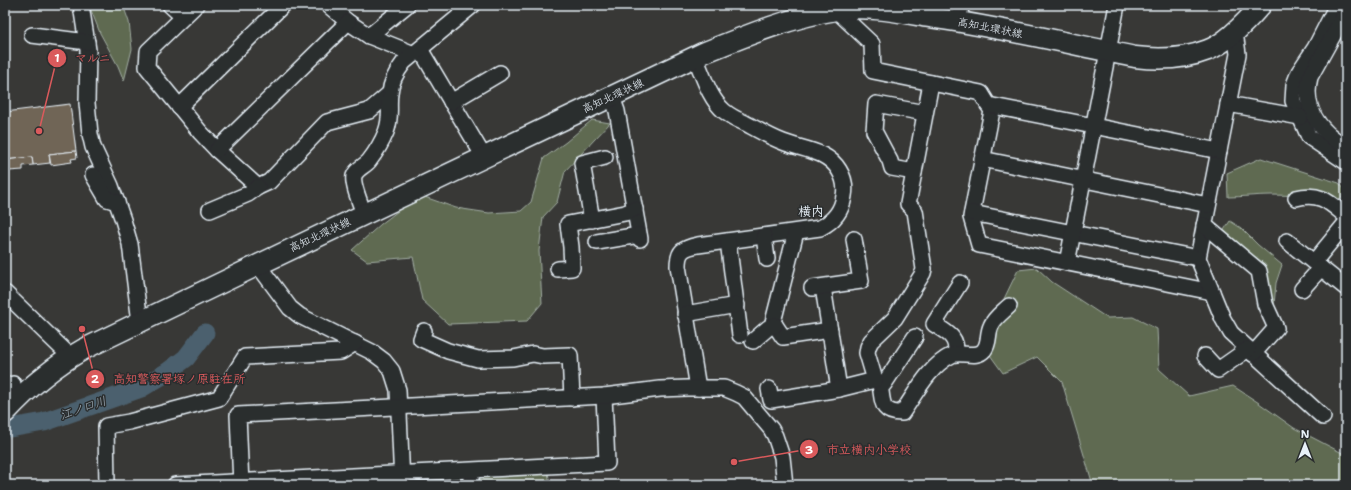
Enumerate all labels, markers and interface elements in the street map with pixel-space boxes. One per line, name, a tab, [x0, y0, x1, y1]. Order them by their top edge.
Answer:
street label: 高知北環状線	[956, 14, 1024, 42]
callout: マルニ	[47, 46, 119, 70]
text: 1	[54, 50, 60, 66]
text: マルニ	[75, 50, 111, 66]
street label: 高知北環状線	[580, 75, 646, 117]
district label: 横内	[798, 203, 824, 220]
street label: 高知北環状線	[287, 214, 353, 256]
callout: 高知警察署塚ノ原駐在所	[85, 367, 253, 391]
text: 2	[91, 371, 100, 387]
text: 高知警察署塚ノ原駐在所	[113, 371, 246, 387]
water label: 江ノ口川	[58, 393, 108, 423]
north arrow	[1285, 424, 1325, 464]
text: N	[1301, 427, 1310, 442]
callout: 市立横内小学校	[799, 437, 919, 461]
text: 3	[805, 442, 813, 458]
text: 市立横内小学校	[827, 442, 911, 458]

